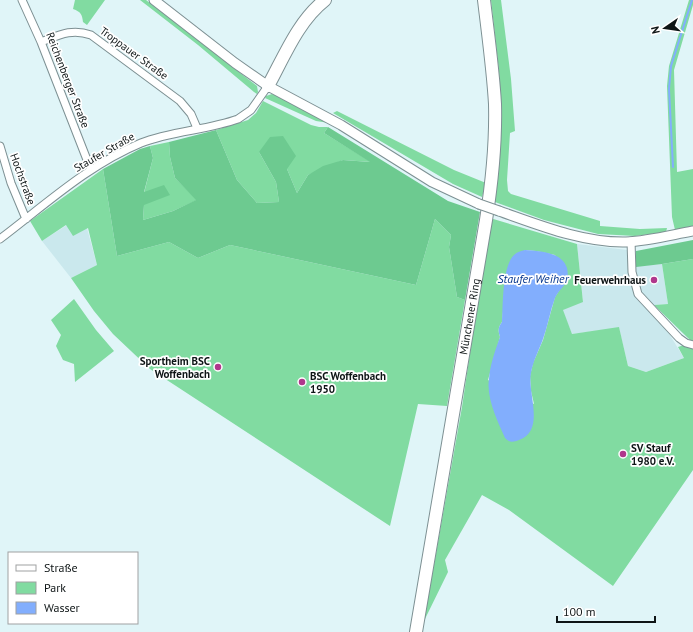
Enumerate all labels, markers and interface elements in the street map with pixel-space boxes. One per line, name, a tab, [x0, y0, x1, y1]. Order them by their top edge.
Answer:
north arrow	[645, 8, 685, 48]
street label: Troppauer Straße	[97, 24, 171, 83]
text: N	[648, 25, 663, 35]
street label: Reichenberger Straße	[43, 30, 93, 130]
street label: Staufer Straße	[71, 129, 137, 175]
street label: Hochstraße	[7, 151, 39, 207]
water label: Staufer Weiher	[497, 271, 570, 286]
place label: Feuerwehrhaus	[574, 273, 646, 287]
marker: Feuerwehrhaus	[649, 275, 659, 285]
street label: Münchener Ring	[456, 277, 483, 356]
place label: Sportheim BSC Woffenbach	[140, 354, 210, 381]
marker: Sportheim BSC Woffenbach	[213, 362, 223, 372]
place label: BSC Woffenbach 1950	[310, 369, 386, 396]
marker: BSC Woffenbach 1950	[297, 377, 307, 387]
place label: SV Stauf 1980 e.V.	[631, 441, 675, 468]
marker: SV Stauf 1980 e.V.	[618, 449, 628, 459]
legend	[8, 552, 138, 624]
text: Straße	[44, 560, 78, 575]
text: Park	[44, 580, 66, 595]
scale bar	[557, 598, 655, 624]
text: Wasser	[44, 600, 80, 615]
text: 100 m	[563, 604, 596, 619]

